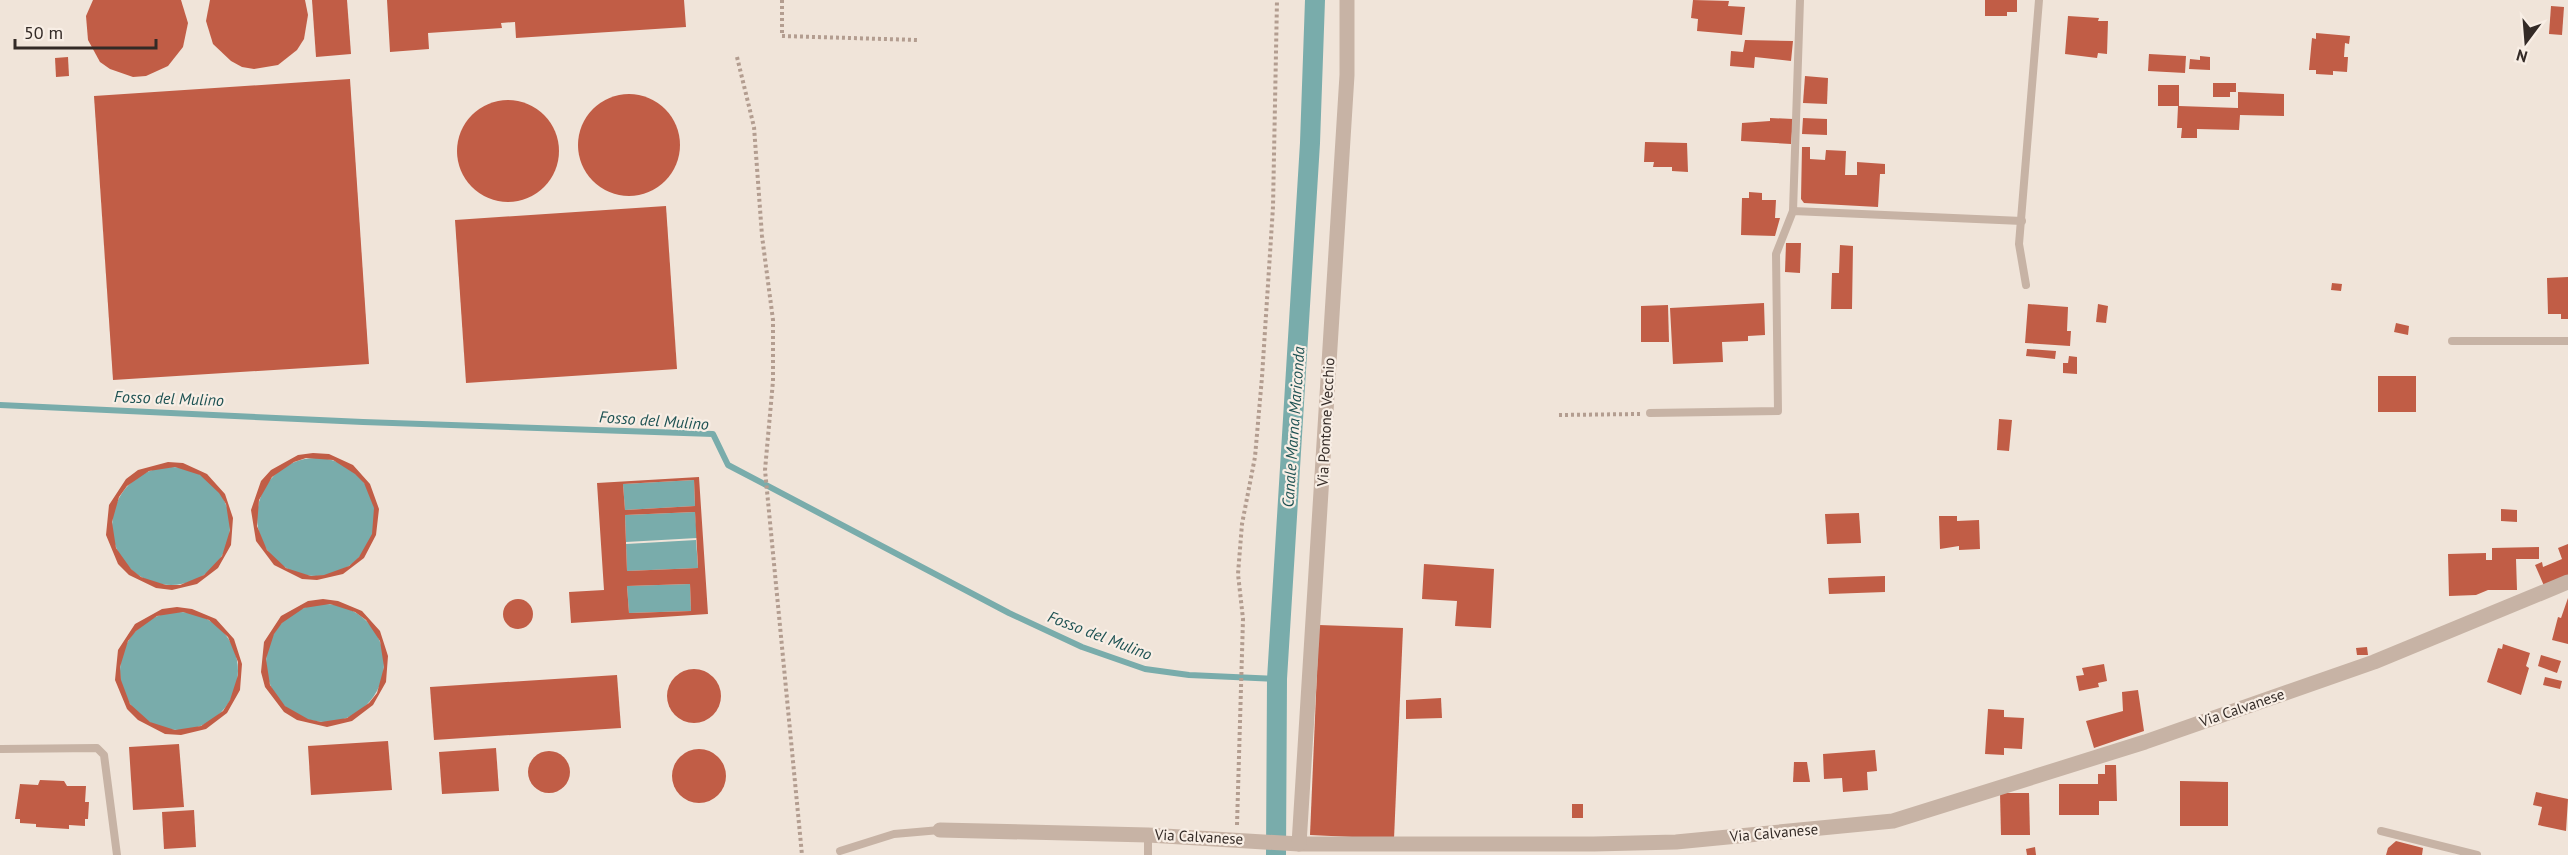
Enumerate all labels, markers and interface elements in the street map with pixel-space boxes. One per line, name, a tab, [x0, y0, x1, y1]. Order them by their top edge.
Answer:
scale bar	[15, 12, 156, 50]
north arrow	[2496, 12, 2556, 72]
text: 50 m	[24, 21, 63, 44]
text: N	[2514, 45, 2530, 67]
water label: Canale Marna Mariconda	[1277, 346, 1309, 508]
street label: Via Pontone Vecchio	[1313, 357, 1338, 488]
water label: Fosso del Mulino	[114, 386, 224, 410]
water label: Fosso del Mulino	[598, 406, 710, 434]
water label: Fosso del Mulino	[1045, 606, 1155, 664]
street label: Via Calvanese	[2196, 684, 2287, 731]
street label: Via Calvanese	[1728, 819, 1819, 846]
street label: Via Calvanese	[1153, 825, 1244, 848]

